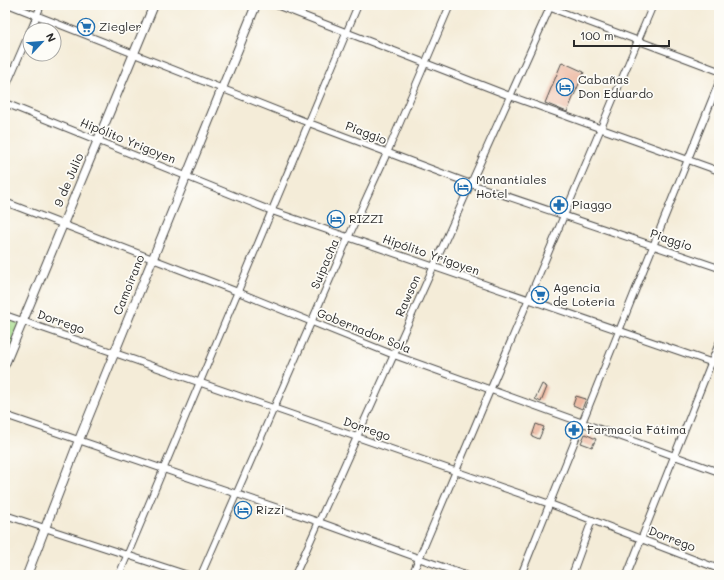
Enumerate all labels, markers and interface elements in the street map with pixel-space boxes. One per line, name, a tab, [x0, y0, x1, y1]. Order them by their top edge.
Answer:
supermarket icon: Ziegler	[76, 17, 96, 37]
place label: Ziegler	[99, 18, 142, 34]
north arrow	[22, 22, 62, 62]
scale bar	[574, 22, 669, 48]
text: 100 m	[580, 27, 614, 43]
text: N	[43, 30, 60, 44]
place label: Cabañas Don Eduardo	[578, 71, 653, 101]
hotel icon: Cabañas Don Eduardo	[555, 77, 575, 97]
street label: Hipólito Yrigoyen	[78, 114, 178, 167]
street label: Piaggio	[343, 117, 389, 147]
street label: 9 de Julio	[50, 150, 87, 209]
place label: Manantiales Hotel	[476, 171, 547, 201]
hotel icon: Manantiales Hotel	[453, 177, 473, 197]
pharmacy icon: Piaggo	[549, 195, 569, 215]
place label: Piaggo	[572, 196, 612, 212]
hotel icon: RIZZI	[326, 209, 346, 229]
place label: RIZZI	[349, 210, 383, 226]
street label: Piaggio	[648, 224, 694, 254]
street label: Hipólito Yrigoyen	[381, 230, 482, 278]
street label: Suipacha	[306, 236, 342, 291]
street label: Camoirano	[109, 252, 147, 317]
street label: Rawson	[391, 272, 423, 319]
place label: Agencia de Loteria	[553, 279, 615, 309]
supermarket icon: Agencia de Loteria	[530, 285, 550, 305]
street label: Gobernador Sola	[315, 304, 414, 356]
street label: Dorrego	[36, 306, 87, 337]
street label: Dorrego	[342, 413, 393, 444]
pharmacy icon: Farmacia Fátima	[564, 420, 584, 440]
place label: Farmacia Fátima	[587, 421, 686, 437]
hotel icon: Rizzi	[233, 500, 253, 520]
place label: Rizzi	[256, 501, 284, 517]
street label: Dorrego	[647, 522, 698, 554]

